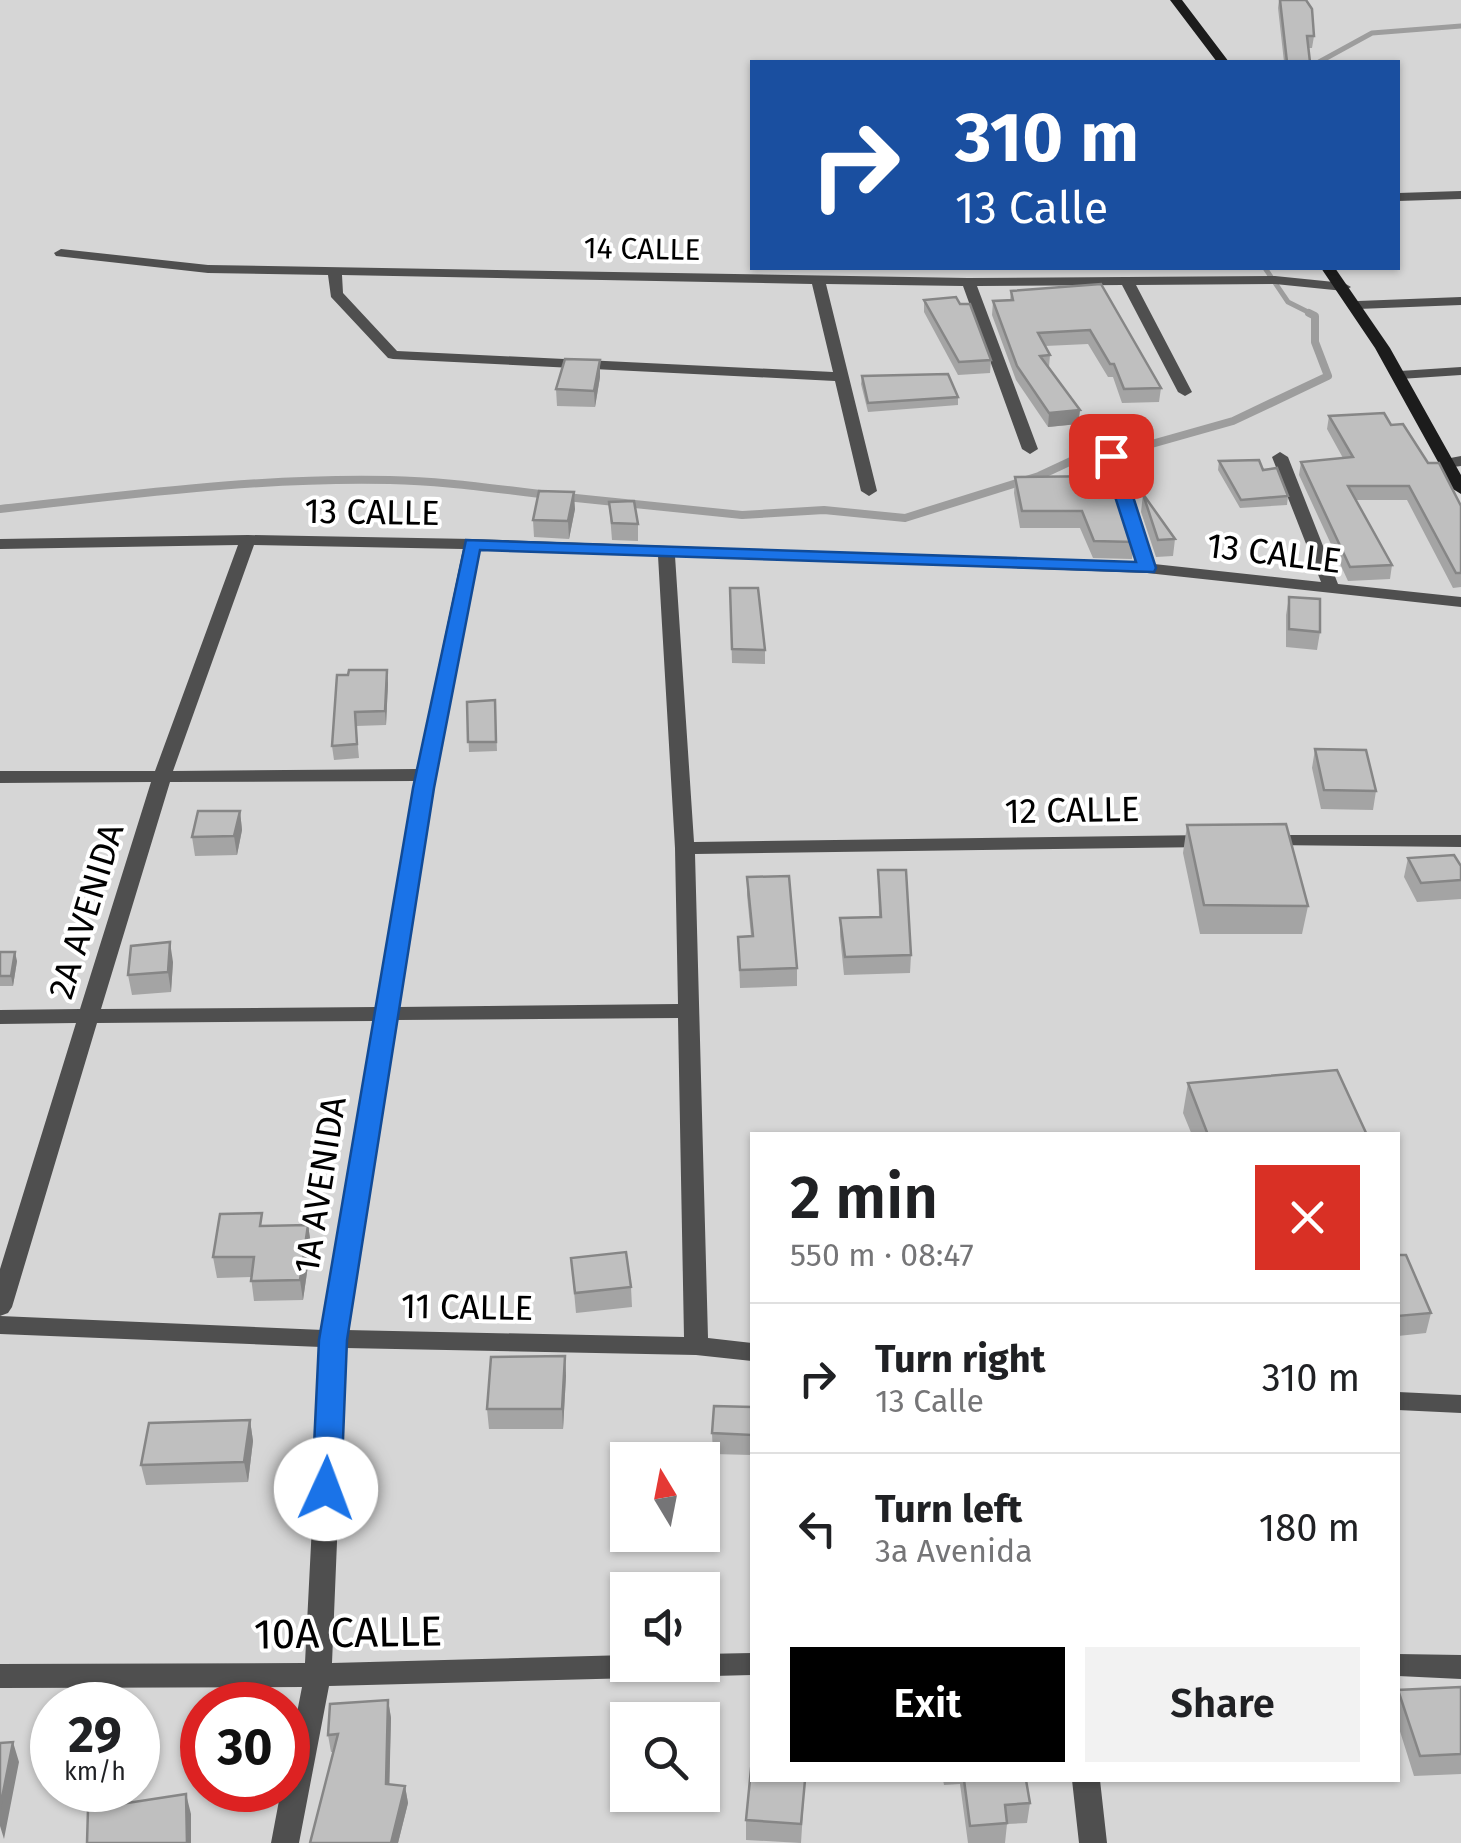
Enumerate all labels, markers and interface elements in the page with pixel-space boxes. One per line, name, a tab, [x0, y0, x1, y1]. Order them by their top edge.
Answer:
text: 310 m	[955, 96, 1139, 180]
icon: right	[790, 100, 920, 230]
text: 13 Calle	[955, 181, 1108, 235]
street label: 14 CALLE	[583, 230, 701, 268]
pin	[1069, 414, 1154, 499]
icon: arrive	[1084, 429, 1139, 484]
street label: 13 CALLE	[304, 490, 440, 534]
street label: 13 CALLE	[1204, 524, 1344, 582]
street label: 12 CALLE	[1004, 788, 1140, 832]
street label: 2A AVENIDA	[39, 818, 133, 1004]
street label: 1A AVENIDA	[285, 1093, 355, 1277]
text: 2 min	[790, 1162, 938, 1234]
button: close	[1255, 1165, 1360, 1270]
text: 550 m · 08:47	[790, 1236, 974, 1274]
street label: 11 CALLE	[400, 1285, 534, 1329]
text: Turn right	[875, 1336, 1045, 1382]
icon: right	[790, 1351, 845, 1406]
text: 310 m	[1262, 1355, 1360, 1401]
text: 13 Calle	[875, 1382, 984, 1420]
position arrow	[274, 1437, 378, 1541]
north arrow	[610, 1442, 720, 1552]
map controls	[610, 1442, 720, 1812]
text: Turn left	[875, 1486, 1022, 1532]
icon: left	[790, 1501, 845, 1556]
text: 180 m	[1259, 1505, 1360, 1551]
text: 3a Avenida	[875, 1532, 1033, 1570]
button: sound	[610, 1572, 720, 1682]
street label: 10A CALLE	[253, 1606, 443, 1660]
button: Exit	[790, 1647, 1065, 1762]
button: Share	[1085, 1647, 1360, 1762]
speed limit sign: 30	[180, 1682, 310, 1812]
button: search	[610, 1702, 720, 1812]
text: 29	[68, 1705, 122, 1765]
text: km/h	[64, 1757, 126, 1787]

